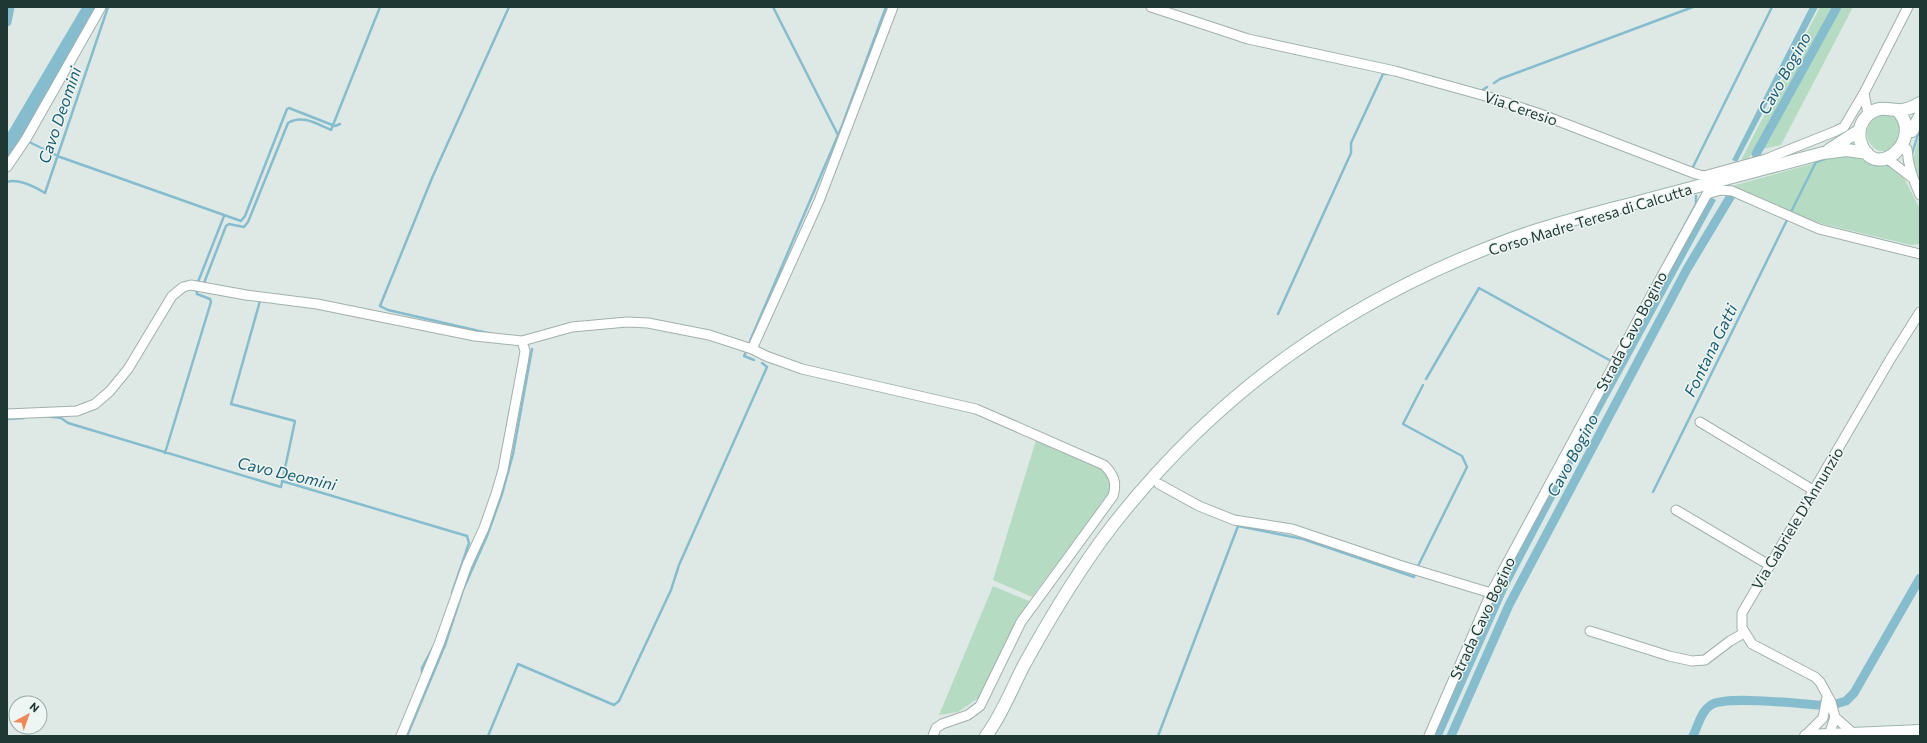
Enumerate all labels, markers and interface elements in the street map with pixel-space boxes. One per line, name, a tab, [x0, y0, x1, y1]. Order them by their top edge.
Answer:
water label: Cavo Bogino	[1754, 29, 1814, 117]
water label: Cavo Deomini	[34, 63, 85, 166]
street label: Via Ceresio	[1482, 87, 1560, 129]
street label: Corso Madre Teresa di Calcutta	[1486, 179, 1694, 259]
street label: Strada Cavo Bogino	[1592, 268, 1670, 394]
water label: Fontana Gatti	[1679, 300, 1741, 399]
water label: Cavo Bogino	[1542, 410, 1602, 500]
street label: Via Gabriele D'Annunzio	[1747, 443, 1847, 592]
water label: Cavo Deomini	[236, 452, 339, 494]
street label: Strada Cavo Bogino	[1446, 554, 1518, 682]
north arrow	[8, 695, 48, 735]
text: N	[27, 699, 42, 715]

